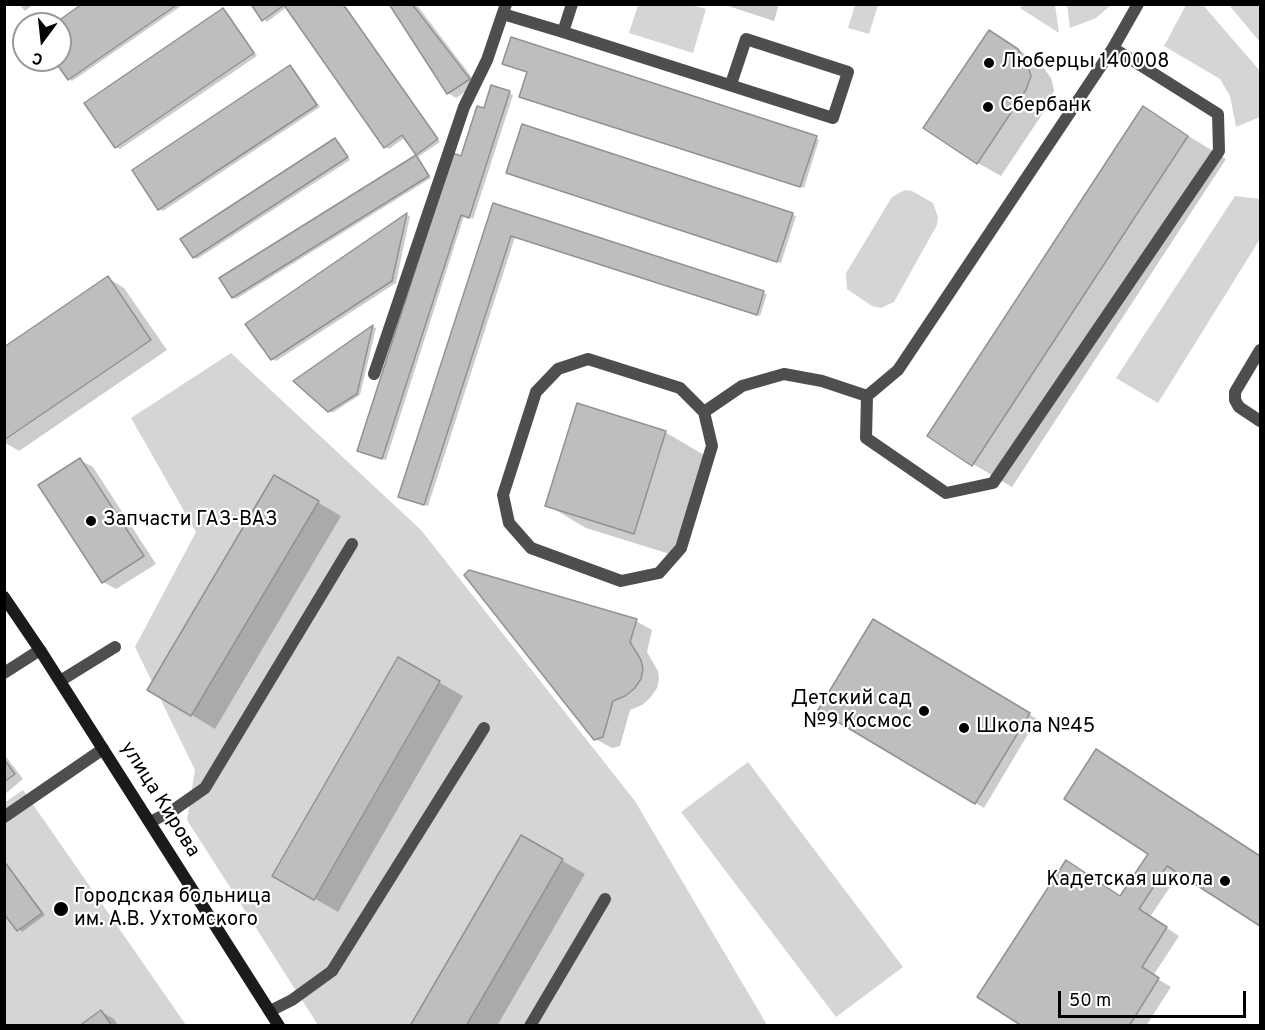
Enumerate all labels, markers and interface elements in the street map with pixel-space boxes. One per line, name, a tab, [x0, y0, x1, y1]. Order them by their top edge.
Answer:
north arrow	[12, 12, 72, 72]
text: С	[30, 46, 45, 68]
place label: Люберцы 140008	[1001, 51, 1169, 75]
marker: Люберцы 140008	[982, 56, 996, 70]
place label: Сбербанк	[1000, 95, 1092, 119]
marker: Сбербанк	[981, 100, 995, 114]
place label: Запчасти ГАЗ-ВАЗ	[103, 509, 277, 533]
marker: Запчасти ГАЗ-ВАЗ	[84, 514, 98, 528]
place label: Детский сад №9 Космос	[791, 688, 912, 735]
marker: Детский сад №9 Космос	[917, 704, 931, 718]
place label: Школа №45	[976, 716, 1095, 740]
marker: Школа №45	[957, 721, 971, 735]
street label: улица Кирова	[114, 738, 204, 862]
place label: Кадетская школа	[1046, 869, 1213, 893]
marker: Кадетская школа	[1218, 874, 1232, 888]
place label: Городская больница им. А.В. Ухтомского	[74, 886, 271, 933]
marker: Городская больница им. А.В. Ухтомского	[52, 900, 70, 918]
scale bar	[1061, 979, 1248, 1017]
text: 50 m	[1069, 990, 1111, 1013]

